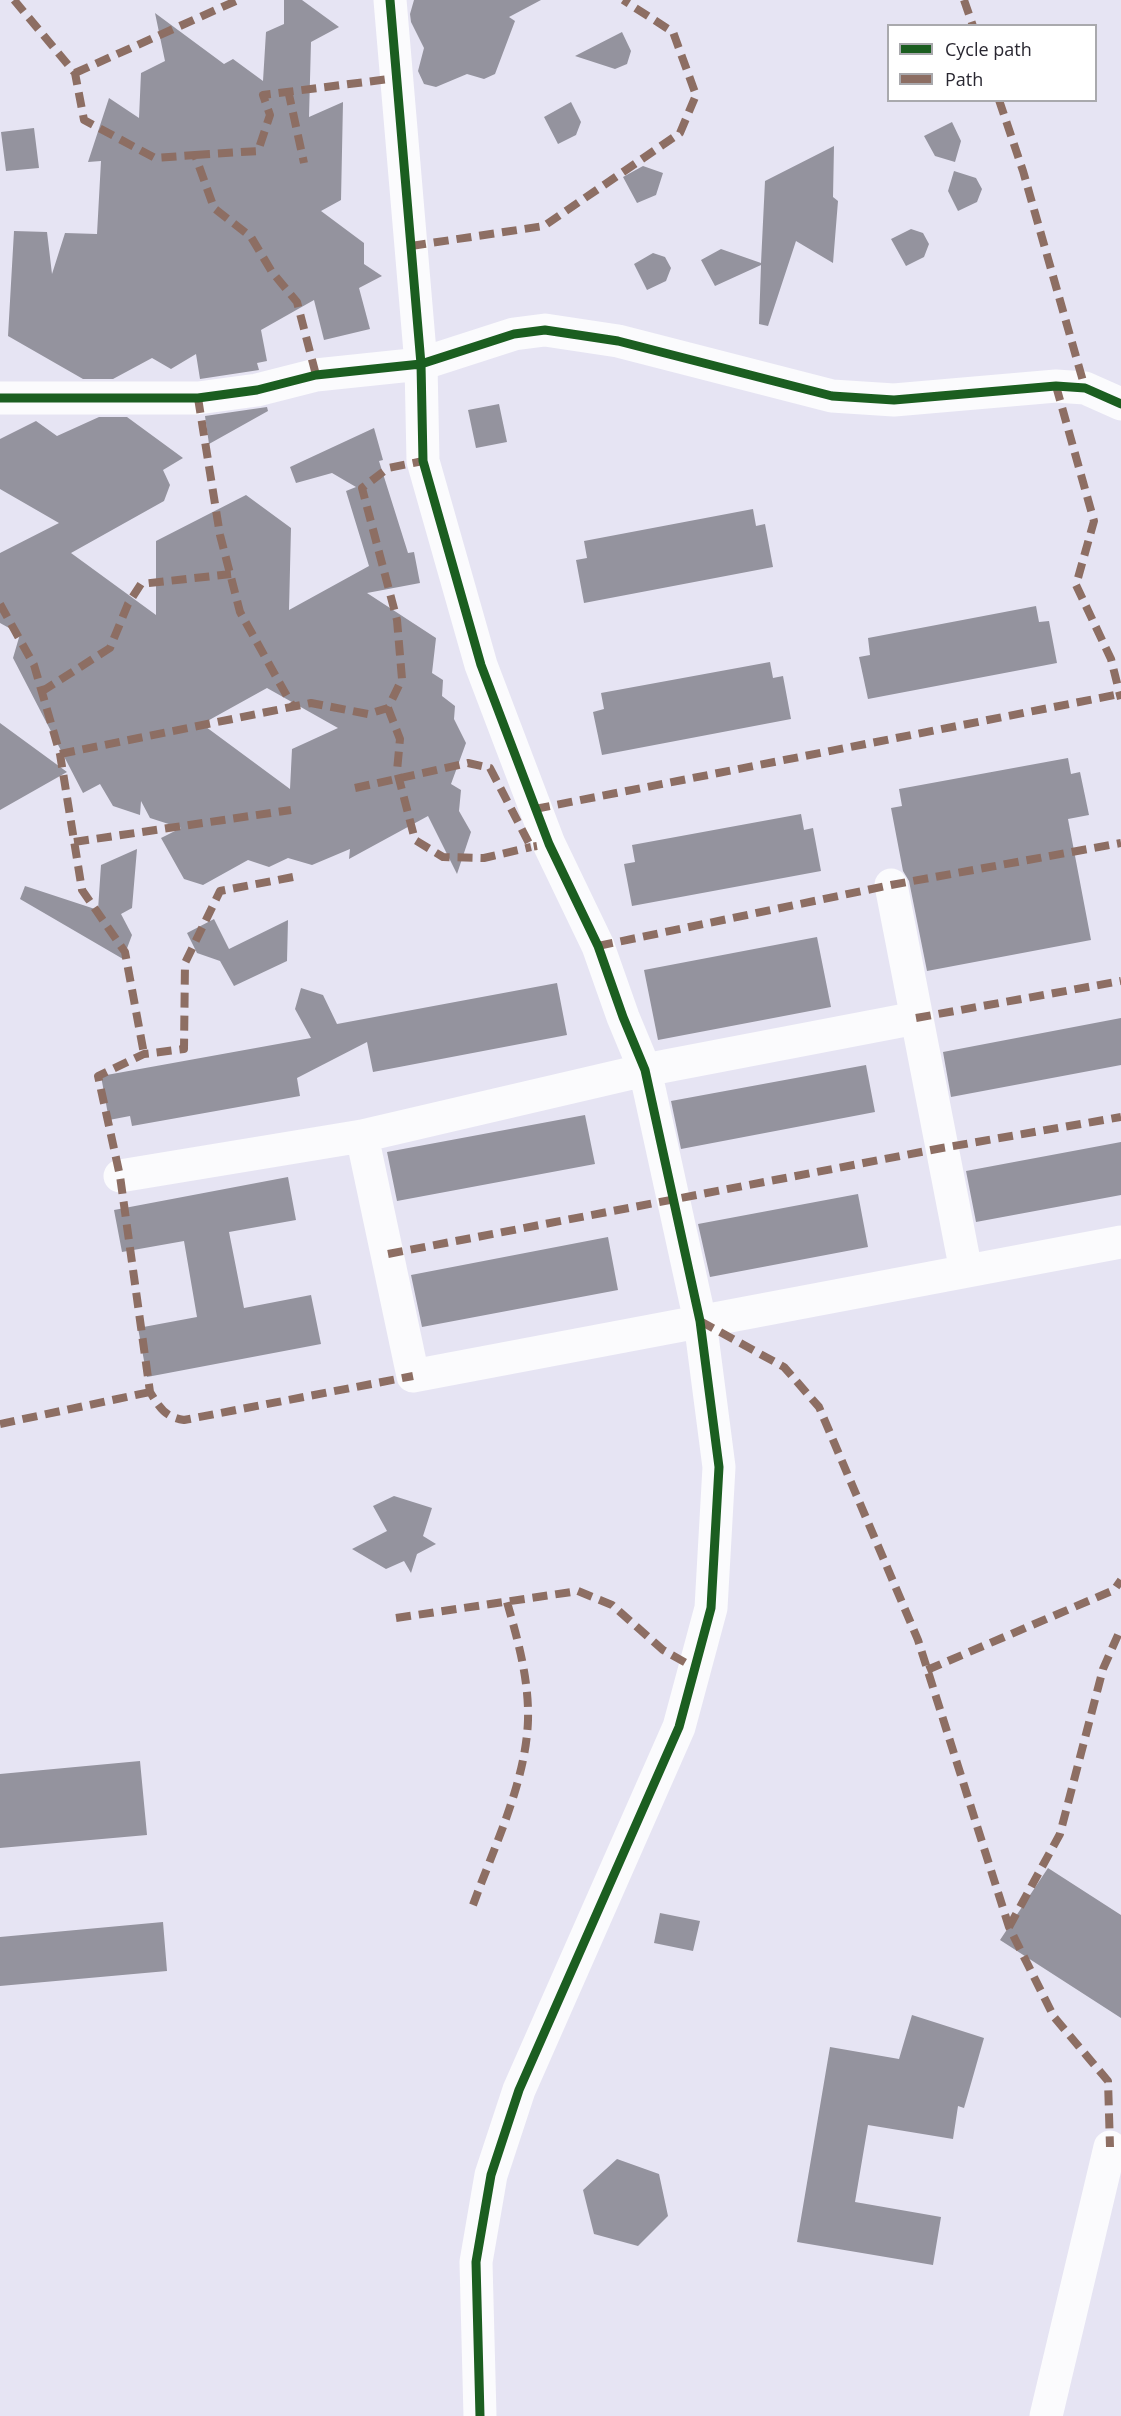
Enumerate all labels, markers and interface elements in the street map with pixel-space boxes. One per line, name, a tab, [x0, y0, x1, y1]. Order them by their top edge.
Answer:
legend	[887, 24, 1097, 102]
text: Cycle path	[945, 37, 1032, 61]
text: Path	[945, 67, 983, 91]

